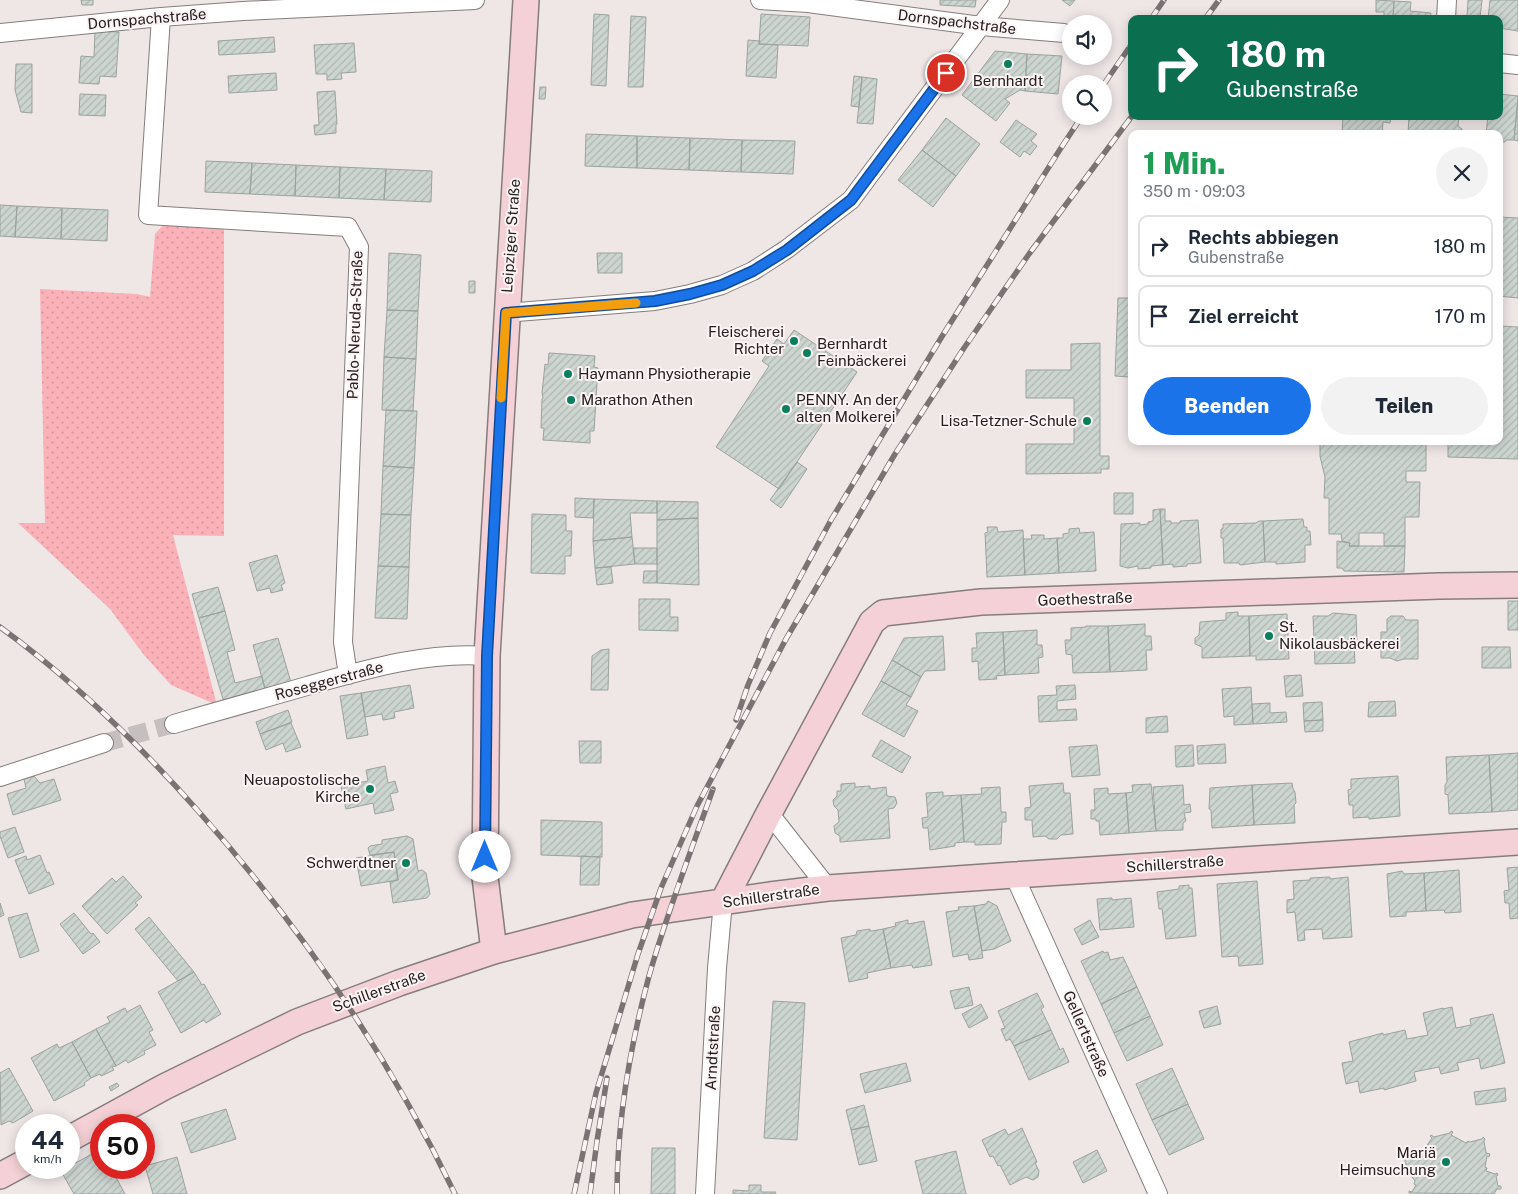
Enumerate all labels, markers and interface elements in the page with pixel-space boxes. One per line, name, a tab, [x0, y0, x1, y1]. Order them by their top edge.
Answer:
street label: Dornspachstraße	[87, 5, 207, 32]
street label: Dornspachstraße	[897, 6, 1017, 37]
map controls	[1062, 15, 1112, 125]
button: sound	[1062, 15, 1112, 65]
text: 180 m	[1226, 34, 1326, 75]
icon: right	[1143, 35, 1208, 100]
pin	[925, 52, 967, 94]
marker: Bernhardt	[1002, 58, 1014, 70]
icon: arrive	[932, 59, 960, 87]
place label: Bernhardt	[973, 72, 1043, 89]
button: search	[1062, 75, 1112, 125]
text: Gubenstraße	[1226, 76, 1358, 102]
text: 1 Min.	[1143, 145, 1226, 181]
button: close	[1436, 147, 1488, 199]
street label: Leipziger Straße	[498, 178, 523, 294]
text: 350 m · 09:03	[1143, 182, 1245, 201]
text: Rechts abbiegen	[1188, 226, 1339, 248]
icon: right	[1145, 232, 1173, 260]
text: 180 m	[1433, 235, 1486, 257]
text: Gubenstraße	[1188, 248, 1284, 267]
street label: Pablo-Neruda-Straße	[343, 250, 366, 400]
icon: arrive	[1145, 302, 1173, 330]
text: Ziel erreicht	[1188, 305, 1299, 327]
text: 170 m	[1435, 305, 1486, 327]
place label: Fleischerei Richter	[708, 323, 784, 357]
marker: Fleischerei Richter	[788, 335, 800, 347]
place label: Bernhardt Feinbäckerei	[817, 335, 906, 369]
marker: Bernhardt Feinbäckerei	[801, 347, 813, 359]
place label: Haymann Physiotherapie	[578, 365, 751, 382]
marker: Haymann Physiotherapie	[562, 368, 574, 380]
button: Beenden	[1143, 377, 1311, 435]
button: Teilen	[1321, 377, 1488, 435]
place label: Marathon Athen	[581, 391, 693, 408]
place label: PENNY. An der alten Molkerei	[796, 391, 899, 425]
marker: Marathon Athen	[565, 394, 577, 406]
marker: PENNY. An der alten Molkerei	[780, 403, 792, 415]
place label: Lisa-Tetzner-Schule	[940, 412, 1077, 429]
marker: Lisa-Tetzner-Schule	[1081, 415, 1093, 427]
street label: Goethestraße	[1037, 588, 1133, 609]
place label: St. Nikolausbäckerei	[1279, 618, 1399, 652]
marker: St. Nikolausbäckerei	[1263, 630, 1275, 642]
street label: Roseggerstraße	[273, 658, 385, 703]
place label: Neuapostolische Kirche	[243, 771, 360, 805]
marker: Neuapostolische Kirche	[364, 783, 376, 795]
position arrow	[458, 830, 510, 882]
street label: Schillerstraße	[1126, 852, 1224, 875]
place label: Schwerdtner	[306, 854, 396, 871]
marker: Schwerdtner	[400, 857, 412, 869]
street label: Schillerstraße	[721, 880, 821, 911]
street label: Schillerstraße	[330, 966, 428, 1015]
street label: Gellertstraße	[1060, 988, 1113, 1079]
street label: Arndtstraße	[702, 1005, 723, 1091]
speed limit sign: 50	[90, 1114, 155, 1179]
text: 44	[31, 1125, 64, 1155]
place label: Mariä Heimsuchung	[1340, 1144, 1436, 1178]
text: km/h	[33, 1152, 62, 1166]
marker: Mariä Heimsuchung	[1440, 1156, 1452, 1168]

